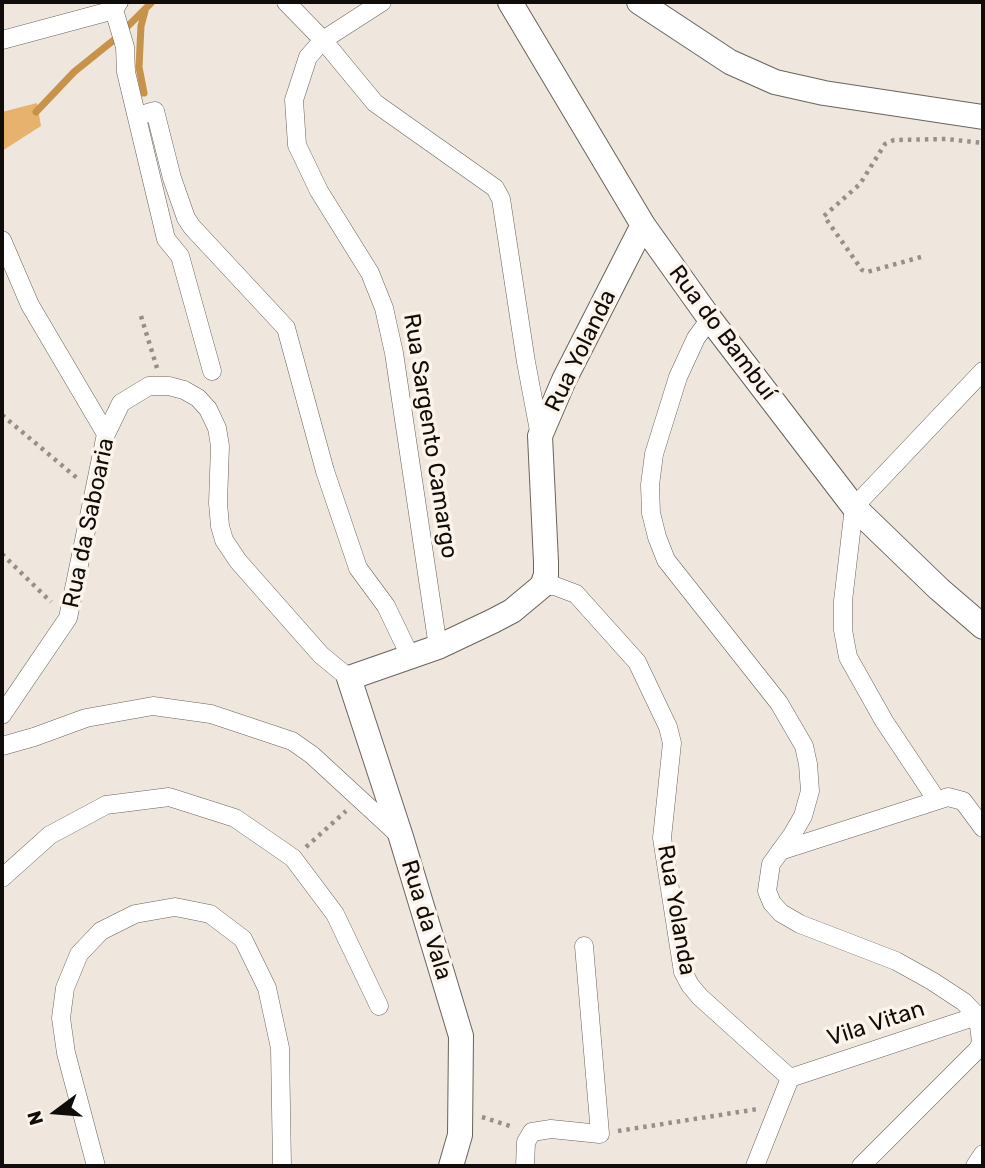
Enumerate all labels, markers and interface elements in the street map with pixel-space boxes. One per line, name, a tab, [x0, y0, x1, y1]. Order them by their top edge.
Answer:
street label: Rua do Bambuí	[662, 260, 782, 406]
street label: Rua Yolanda	[540, 286, 622, 416]
street label: Rua Sargento Camargo	[397, 312, 463, 560]
street label: Rua da Saboaria	[58, 436, 120, 610]
street label: Rua Yolanda	[651, 843, 701, 977]
street label: Rua da Vala	[395, 857, 457, 983]
street label: Vila Vitan	[824, 995, 928, 1053]
north arrow	[21, 1077, 91, 1147]
text: N	[22, 1108, 48, 1128]

